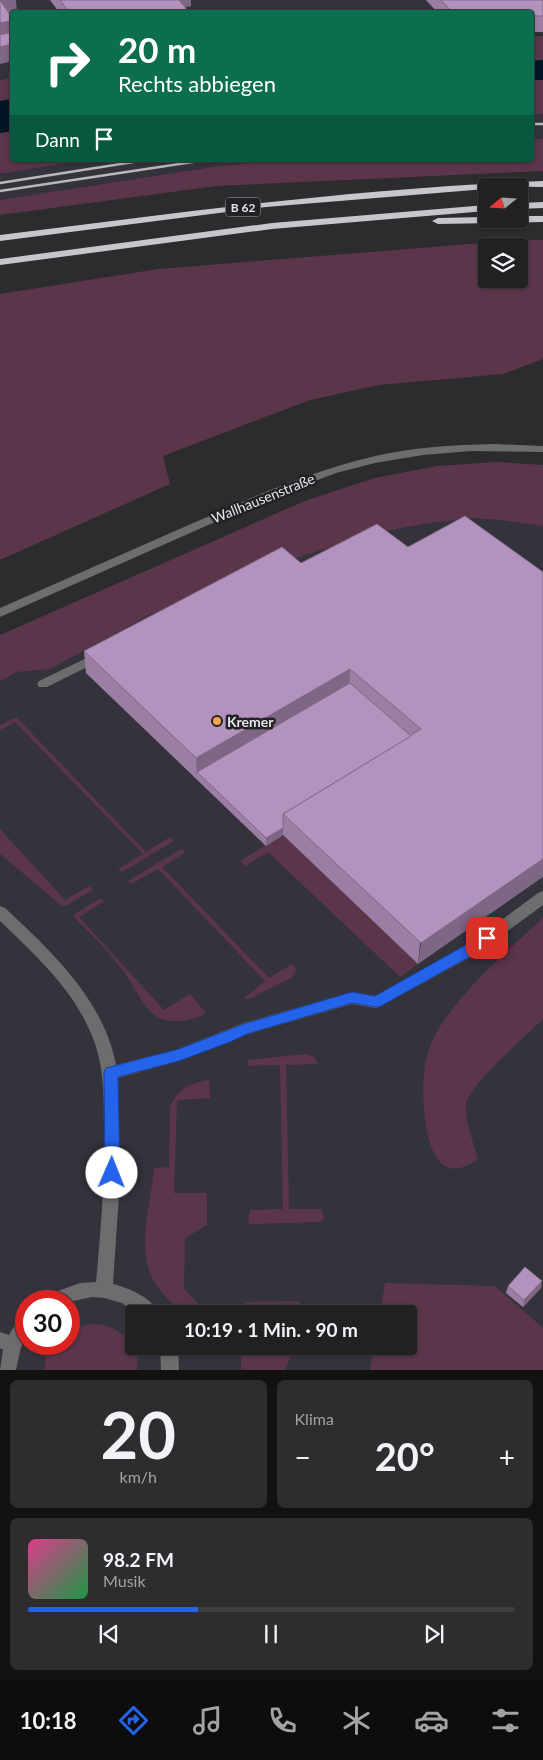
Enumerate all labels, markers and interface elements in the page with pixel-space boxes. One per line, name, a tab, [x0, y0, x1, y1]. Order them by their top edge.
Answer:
text: 20 m	[118, 28, 196, 70]
icon: right	[35, 30, 100, 95]
text: Rechts abbiegen	[118, 70, 276, 97]
icon: arrive	[90, 125, 118, 153]
text: Dann	[35, 128, 80, 151]
north arrow	[478, 178, 528, 228]
map controls	[478, 178, 528, 288]
road number: B 62	[226, 198, 260, 216]
button: layers	[478, 238, 528, 288]
street label: Wallhausenstraße	[209, 470, 317, 526]
place label: Kremer	[227, 713, 274, 730]
marker: Kremer	[211, 715, 223, 727]
pin	[466, 917, 508, 959]
icon: arrive	[473, 924, 501, 952]
position arrow	[85, 1146, 137, 1198]
speed limit sign: 30	[15, 1290, 80, 1355]
text: 10:19 · 1 Min. · 90 m	[184, 1318, 358, 1341]
text: 20	[101, 1395, 176, 1473]
text: Klima	[295, 1409, 334, 1428]
text: 20°	[375, 1433, 435, 1479]
text: −	[295, 1440, 311, 1474]
text: +	[499, 1440, 515, 1474]
text: km/h	[120, 1467, 157, 1486]
text: 98.2 FM	[103, 1548, 174, 1571]
text: Musik	[103, 1571, 146, 1590]
icon: previous	[95, 1620, 123, 1648]
icon: pause	[257, 1620, 285, 1648]
icon: next	[420, 1620, 448, 1648]
icon: directions	[116, 1703, 151, 1738]
icon: music	[190, 1703, 225, 1738]
icon: phone	[265, 1703, 300, 1738]
icon: climate	[339, 1703, 374, 1738]
icon: car	[414, 1703, 449, 1738]
icon: filters	[488, 1703, 523, 1738]
text: 10:18	[20, 1707, 76, 1734]

